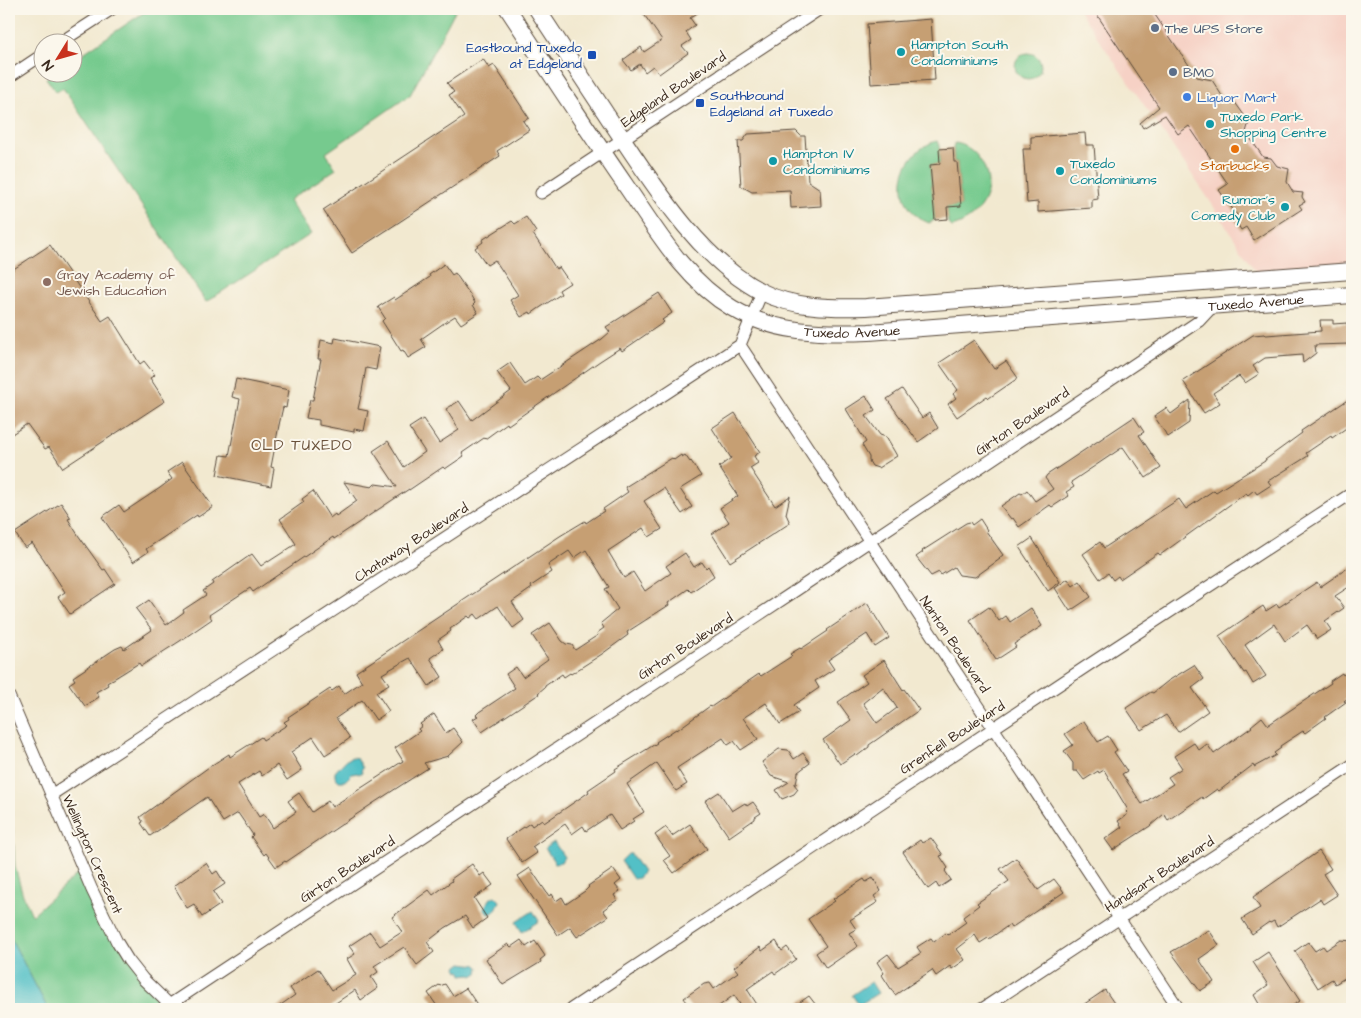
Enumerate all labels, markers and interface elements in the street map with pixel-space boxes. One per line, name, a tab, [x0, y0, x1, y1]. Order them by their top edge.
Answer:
place label: The UPS Store	[1165, 19, 1263, 39]
marker: The UPS Store	[1149, 22, 1161, 34]
north arrow	[32, 32, 82, 82]
place label: Hampton South Condominiums	[911, 35, 1008, 71]
place label: Eastbound Tuxedo at Edgeland	[466, 38, 582, 74]
marker: Hampton South Condominiums	[895, 46, 907, 58]
street label: Edgeland Boulevard	[617, 47, 730, 133]
marker: Eastbound Tuxedo at Edgeland	[586, 49, 598, 61]
text: N	[38, 56, 59, 75]
place label: BMO	[1183, 63, 1214, 83]
marker: BMO	[1167, 66, 1179, 78]
place label: Southbound Edgeland at Tuxedo	[710, 86, 833, 122]
place label: Liquor Mart	[1197, 88, 1277, 108]
marker: Liquor Mart	[1181, 91, 1193, 103]
marker: Southbound Edgeland at Tuxedo	[694, 97, 706, 109]
place label: Tuxedo Park Shopping Centre	[1220, 107, 1327, 143]
marker: Tuxedo Park Shopping Centre	[1204, 118, 1216, 130]
marker: Starbucks	[1229, 143, 1241, 155]
place label: Hampton IV Condominiums	[783, 144, 870, 180]
place label: Tuxedo Condominiums	[1070, 154, 1157, 190]
marker: Hampton IV Condominiums	[767, 155, 779, 167]
place label: Starbucks	[1201, 156, 1269, 176]
marker: Tuxedo Condominiums	[1054, 165, 1066, 177]
place label: Rumor's Comedy Club	[1191, 190, 1275, 226]
marker: Rumor's Comedy Club	[1279, 201, 1291, 213]
place label: Gray Academy of Jewish Education	[57, 265, 176, 301]
marker: Gray Academy of Jewish Education	[41, 276, 53, 288]
street label: Tuxedo Avenue	[1207, 290, 1305, 317]
street label: Tuxedo Avenue	[803, 321, 901, 344]
street label: Girton Boulevard	[971, 383, 1074, 461]
district label: OLD TUXEDO	[251, 435, 353, 456]
street label: Chataway Boulevard	[351, 498, 473, 587]
street label: Nanton Boulevard	[914, 592, 994, 697]
street label: Girton Boulevard	[634, 609, 737, 685]
street label: Grenfell Boulevard	[896, 696, 1009, 779]
street label: Wellington Crescent	[57, 791, 128, 918]
street label: Girton Boulevard	[296, 832, 399, 908]
street label: Handsart Boulevard	[1101, 832, 1218, 918]

